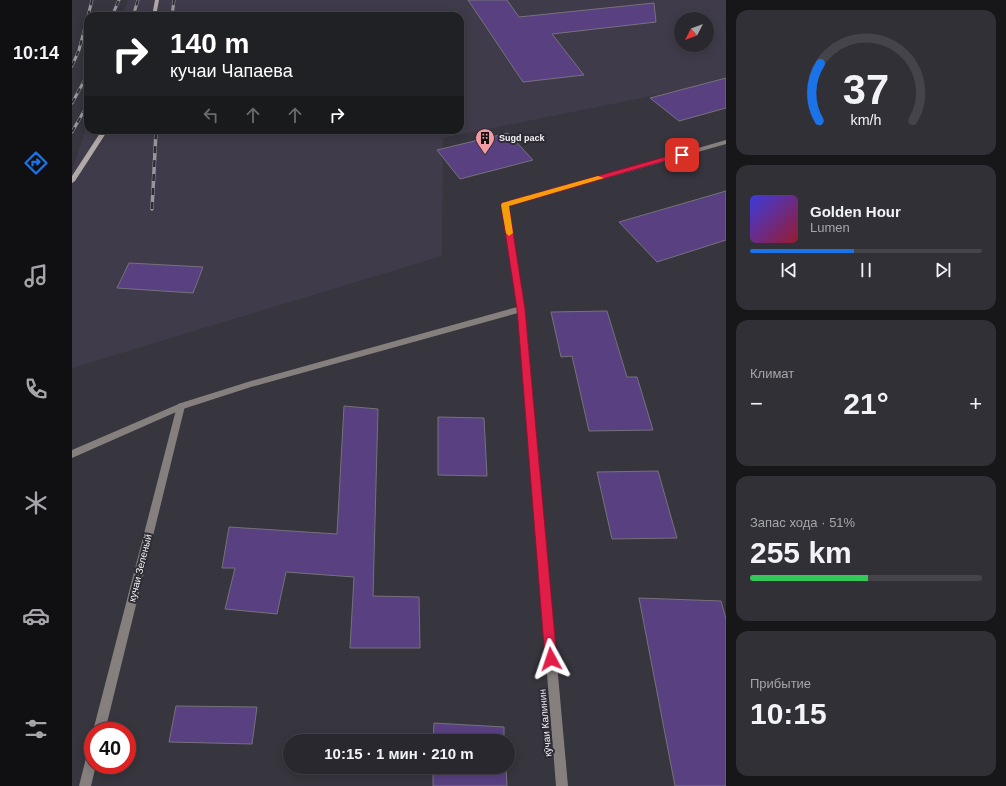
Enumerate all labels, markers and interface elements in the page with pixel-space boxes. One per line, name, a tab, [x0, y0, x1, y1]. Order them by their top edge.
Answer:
north arrow	[674, 12, 714, 52]
map controls	[674, 12, 714, 52]
icon: right	[104, 28, 156, 80]
text: 140 m	[170, 28, 249, 59]
text: 10:14	[13, 43, 59, 63]
text: кучаи Чапаева	[170, 61, 293, 81]
text: 37	[843, 65, 889, 112]
icon: left	[200, 104, 222, 126]
icon: ahead	[242, 104, 264, 126]
icon: ahead	[284, 104, 306, 126]
icon: right	[326, 104, 348, 126]
text: km/h	[851, 111, 882, 127]
building icon: Sugd pack	[474, 127, 496, 155]
place label: Sugd pack	[499, 133, 546, 143]
pin	[665, 138, 699, 172]
icon: arrive	[671, 144, 693, 166]
icon: directions	[22, 149, 50, 177]
text: Golden Hour	[810, 203, 901, 220]
text: Lumen	[810, 220, 850, 235]
icon: previous	[778, 259, 800, 281]
icon: pause	[855, 259, 877, 281]
icon: next	[932, 259, 954, 281]
icon: music	[22, 262, 50, 290]
text: Климат	[750, 366, 794, 381]
icon: phone	[22, 375, 50, 403]
text: 21°	[843, 387, 889, 420]
text: −	[750, 391, 763, 416]
text: +	[969, 391, 982, 416]
icon: climate	[22, 489, 50, 517]
text: Запас хода · 51%	[750, 515, 855, 530]
street label: кучаи Зеленый	[126, 533, 154, 603]
text: 255 km	[750, 536, 852, 569]
icon: car	[22, 602, 50, 630]
position arrow	[530, 638, 572, 680]
text: Прибытие	[750, 676, 811, 691]
street label: кӯчаи Калинин	[537, 689, 553, 757]
text: 10:15	[750, 697, 827, 730]
icon: filters	[22, 715, 50, 743]
speed limit sign: 40	[84, 722, 136, 774]
text: 10:15 · 1 мин · 210 m	[324, 745, 474, 762]

